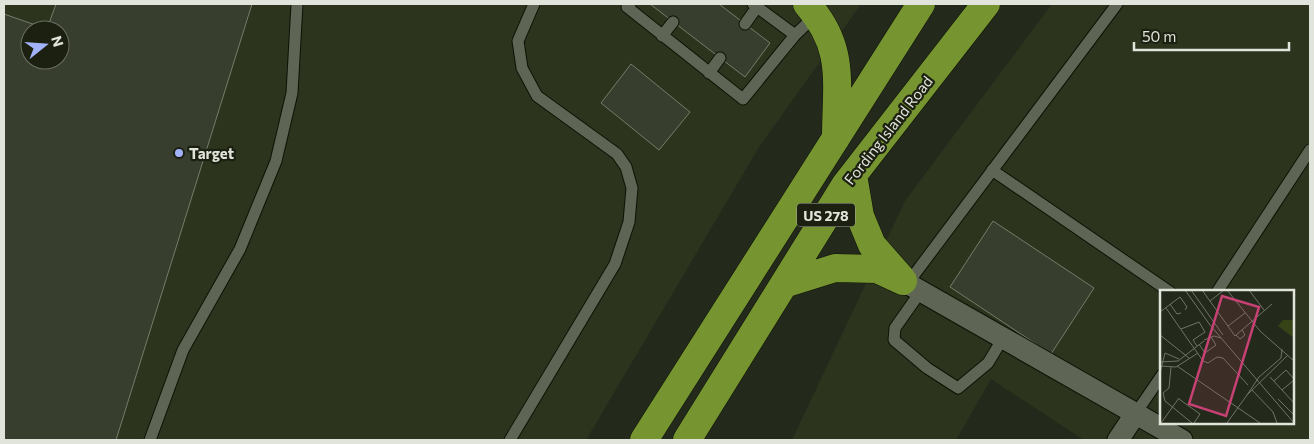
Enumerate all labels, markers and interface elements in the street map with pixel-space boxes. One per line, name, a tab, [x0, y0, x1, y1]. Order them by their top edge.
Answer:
north arrow	[20, 20, 70, 70]
scale bar	[1134, 20, 1289, 52]
text: 50 m	[1142, 27, 1176, 45]
text: N	[48, 34, 68, 49]
street label: Fording Island Road	[840, 72, 936, 188]
place label: Target	[189, 144, 234, 162]
marker: Target	[173, 147, 185, 159]
road number: US 278	[797, 204, 855, 226]
inset map	[1160, 290, 1294, 424]

